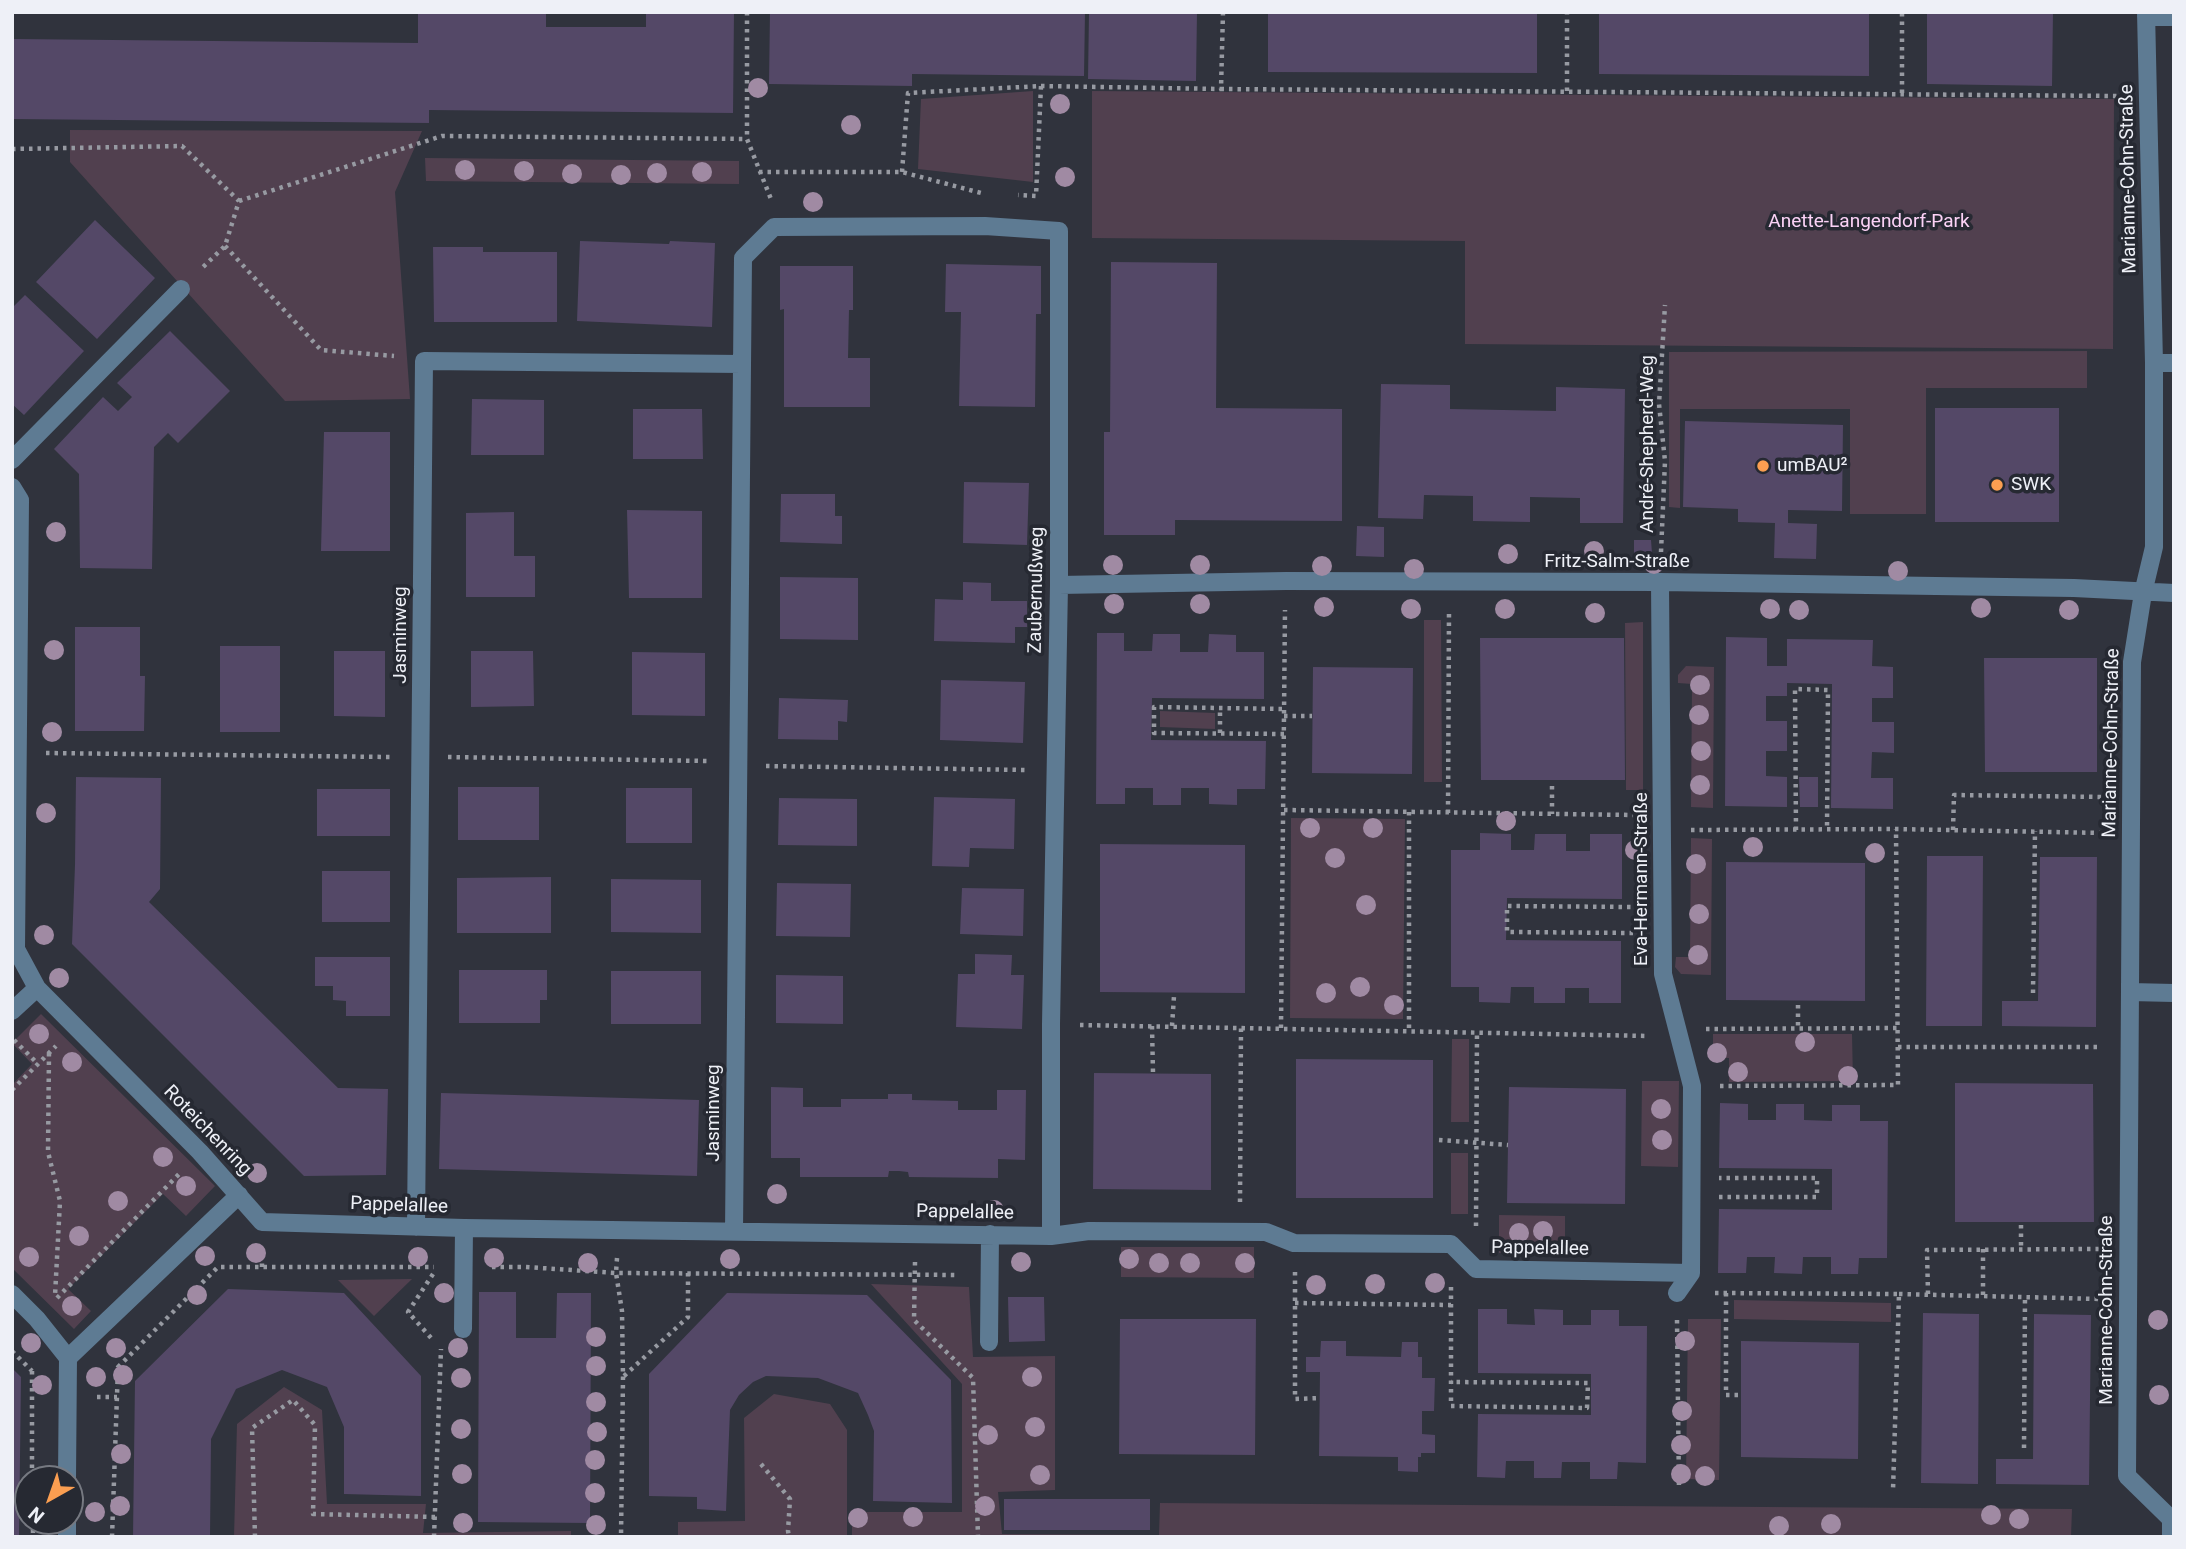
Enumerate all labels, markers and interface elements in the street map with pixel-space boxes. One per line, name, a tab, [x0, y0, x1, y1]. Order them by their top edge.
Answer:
street label: Marianne-Cohn-Straße	[2116, 84, 2142, 274]
park label: Anette-Langendorf-Park	[1768, 211, 1970, 233]
street label: André-Shepherd-Weg	[1637, 355, 1659, 533]
place label: umBAU²	[1777, 455, 1847, 477]
marker: umBAU²	[1755, 458, 1771, 474]
place label: SWK	[2011, 474, 2051, 496]
marker: SWK	[1989, 477, 2005, 493]
street label: Zaubernußweg	[1024, 526, 1050, 654]
street label: Fritz-Salm-Straße	[1544, 551, 1690, 573]
street label: Jasminweg	[390, 586, 412, 684]
street label: Marianne-Cohn-Straße	[2099, 648, 2125, 838]
street label: Eva-Hermann-Straße	[1631, 792, 1653, 966]
street label: Jasminweg	[703, 1064, 725, 1162]
street label: Roteichenring	[158, 1081, 256, 1181]
street label: Pappelallee	[350, 1193, 448, 1219]
street label: Pappelallee	[916, 1201, 1014, 1225]
street label: Marianne-Cohn-Straße	[2096, 1215, 2118, 1405]
street label: Pappelallee	[1491, 1237, 1589, 1261]
north arrow	[14, 1465, 84, 1535]
text: N	[24, 1502, 49, 1528]

